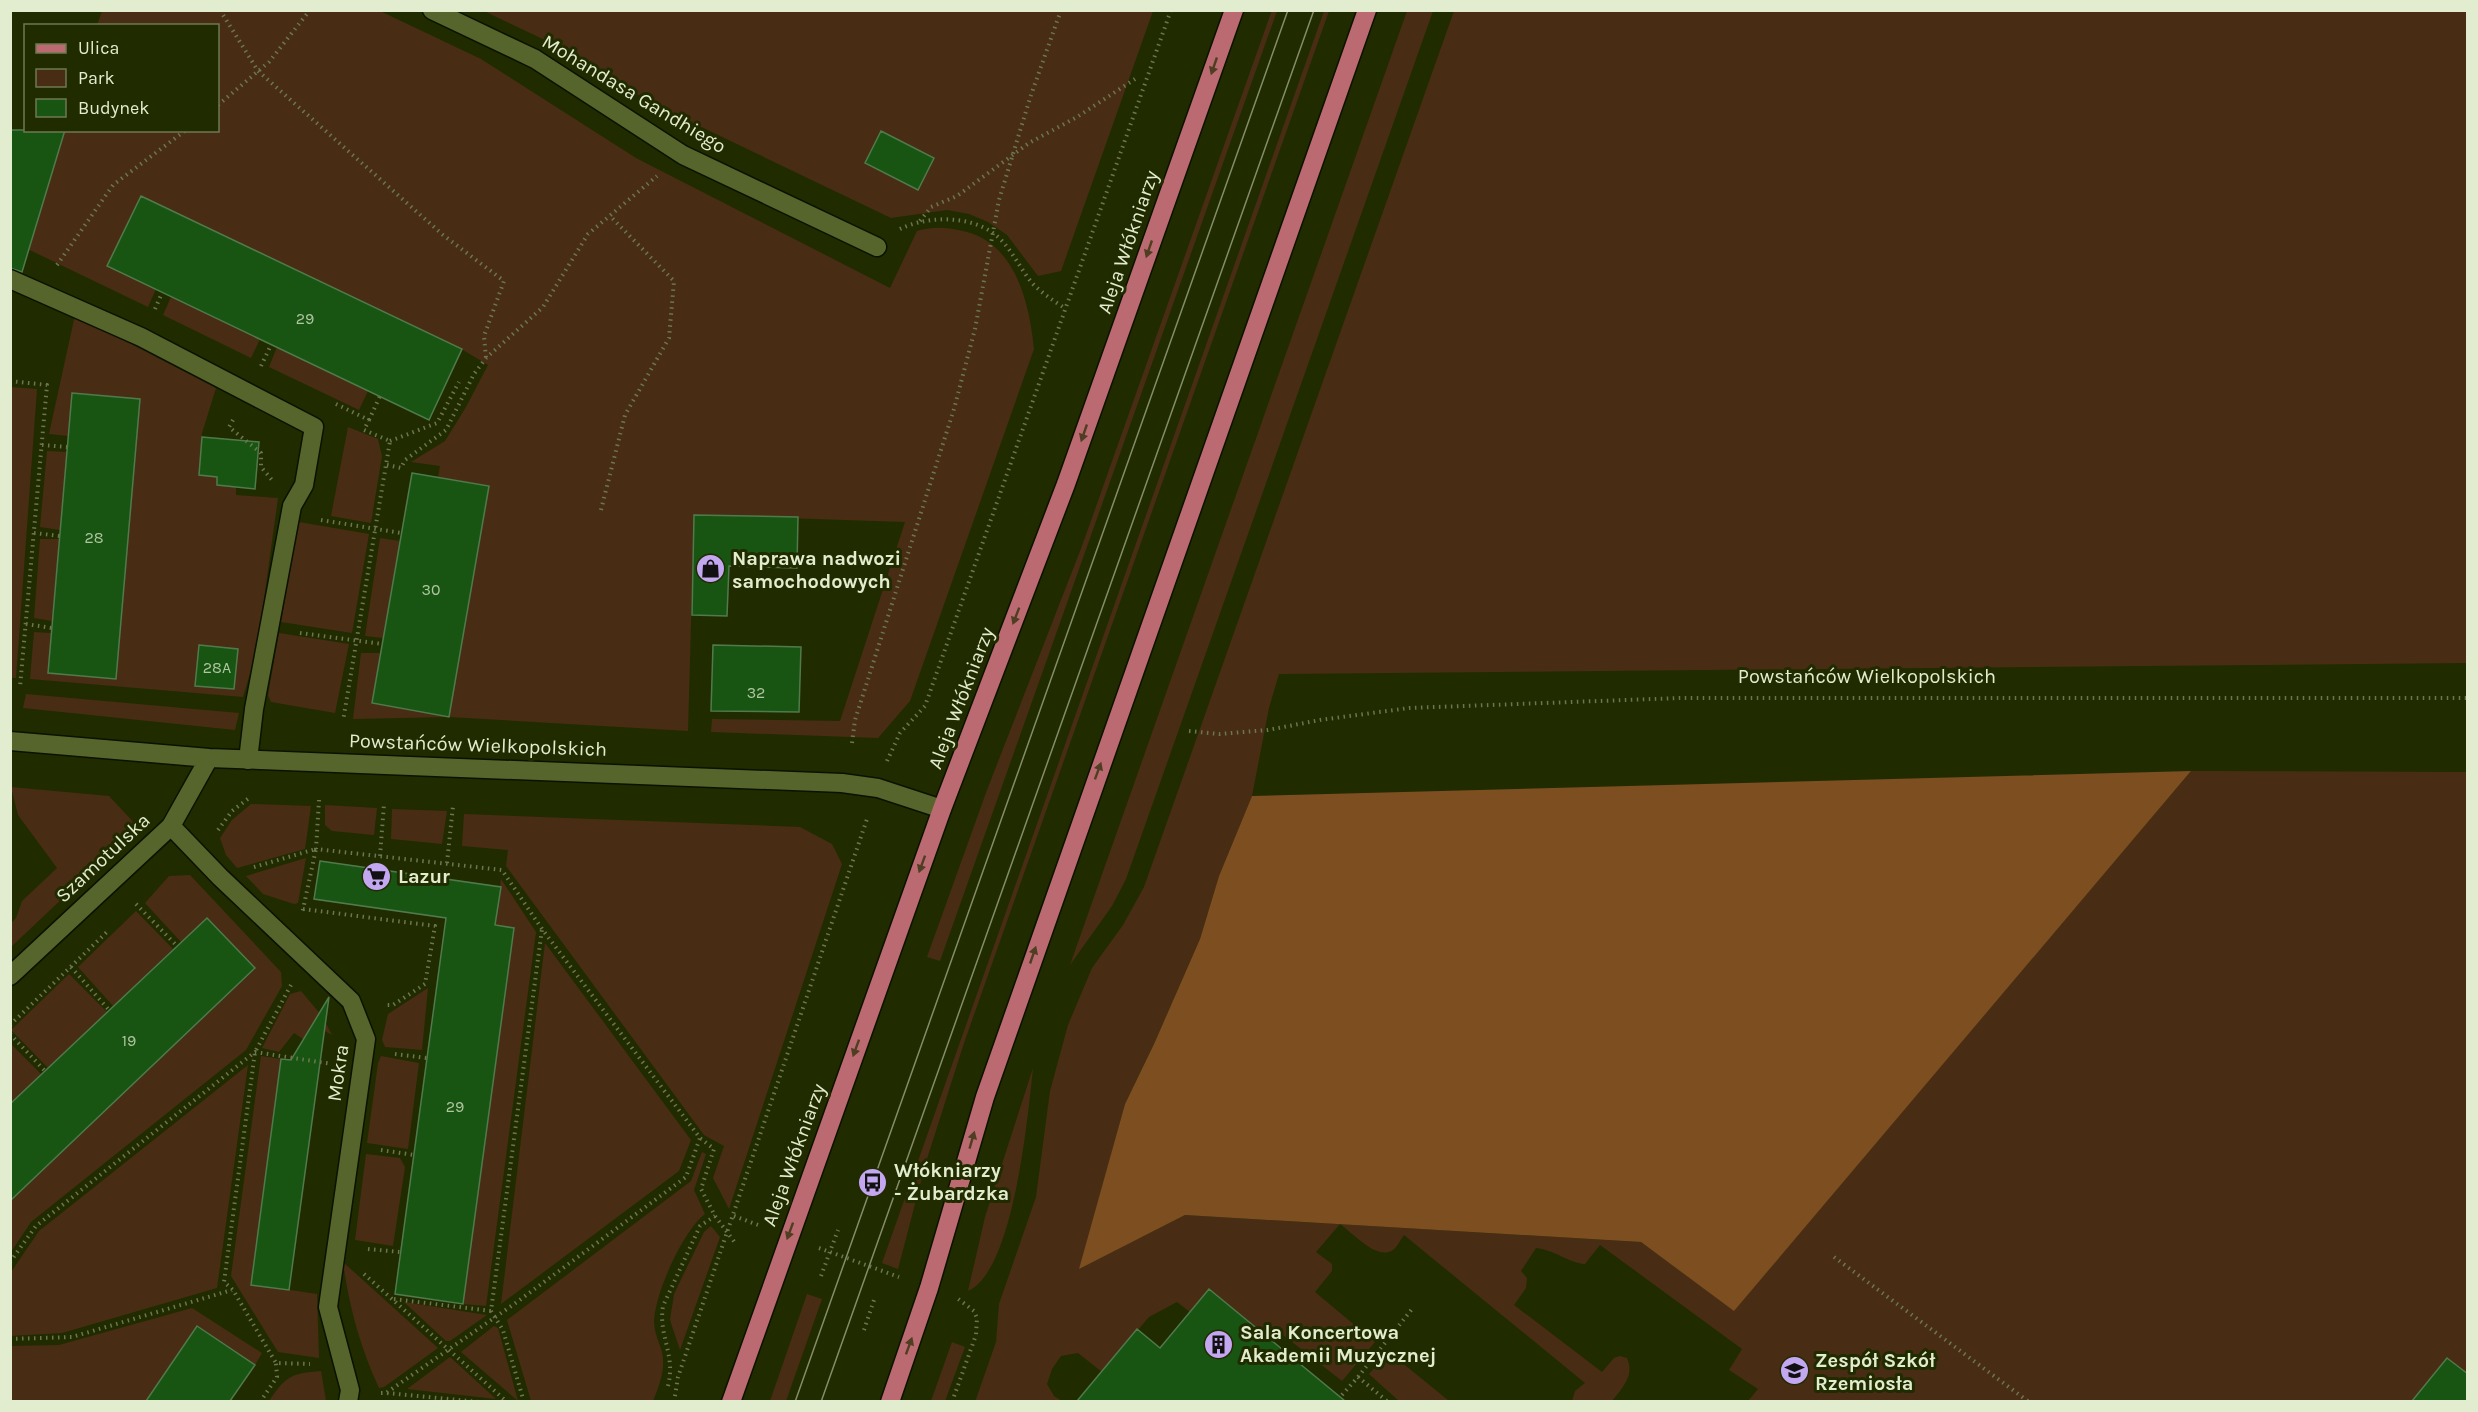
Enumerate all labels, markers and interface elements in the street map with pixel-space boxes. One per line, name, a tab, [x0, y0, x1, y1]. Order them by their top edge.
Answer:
legend	[24, 24, 219, 132]
street label: Mohandasa Gandhiego	[538, 30, 730, 158]
text: Ulica	[78, 37, 119, 59]
one-way arrow	[1209, 57, 1219, 75]
text: Park	[78, 67, 115, 89]
text: Budynek	[78, 97, 149, 119]
street label: Aleja Włókniarzy	[1093, 167, 1163, 317]
one-way arrow	[1144, 241, 1154, 259]
house number: 29	[296, 309, 314, 328]
one-way arrow	[1079, 424, 1089, 442]
house number: 28	[84, 528, 104, 547]
place label: Naprawa nadwozi samochodowych	[732, 547, 901, 593]
shop icon: Naprawa nadwozi samochodowych	[695, 553, 727, 585]
house number: 30	[422, 580, 440, 599]
one-way arrow	[1011, 607, 1021, 625]
street label: Aleja Włókniarzy	[923, 624, 999, 772]
house number: 28A	[203, 658, 231, 677]
street label: Powstańców Wielkopolskich	[1738, 665, 1996, 688]
house number: 32	[747, 683, 765, 702]
street label: Powstańców Wielkopolskich	[348, 729, 608, 761]
one-way arrow	[1093, 762, 1103, 780]
street label: Szamotulska	[51, 809, 155, 907]
one-way arrow	[916, 855, 926, 873]
supermarket icon: Lazur	[361, 860, 393, 892]
place label: Lazur	[398, 865, 450, 888]
one-way arrow	[1029, 946, 1039, 964]
house number: 19	[122, 1031, 136, 1050]
one-way arrow	[851, 1039, 861, 1057]
street label: Mokra	[323, 1043, 353, 1103]
street label: Aleja Włókniarzy	[758, 1081, 830, 1229]
house number: 29	[446, 1097, 464, 1116]
one-way arrow	[968, 1131, 977, 1149]
place label: Włókniarzy - Żubardzka	[894, 1159, 1009, 1205]
bus stop icon: Włókniarzy - Żubardzka	[857, 1166, 889, 1198]
one-way arrow	[785, 1222, 795, 1240]
place label: Sala Koncertowa Akademii Muzycznej	[1240, 1321, 1436, 1367]
building icon: Sala Koncertowa Akademii Muzycznej	[1203, 1328, 1235, 1360]
one-way arrow	[905, 1337, 915, 1355]
place label: Zespół Szkół Rzemiosła	[1815, 1349, 1936, 1395]
school or university icon: Zespół Szkół Rzemiosła	[1778, 1355, 1810, 1387]

